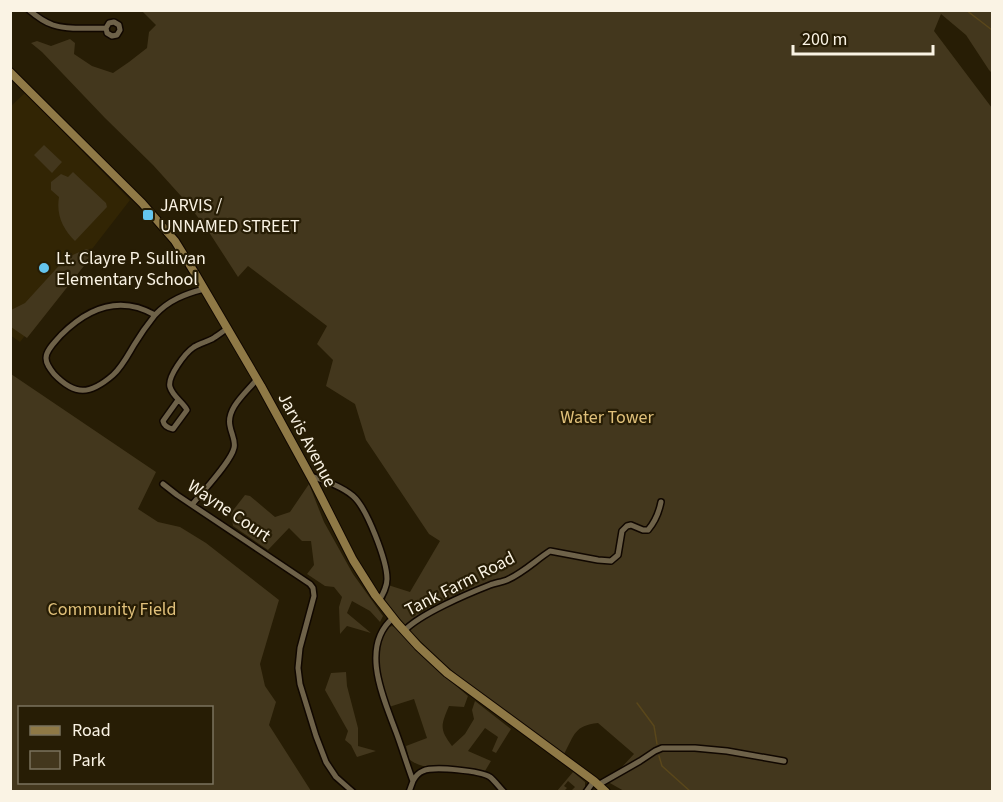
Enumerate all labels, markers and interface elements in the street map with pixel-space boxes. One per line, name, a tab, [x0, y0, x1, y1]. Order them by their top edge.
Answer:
scale bar	[793, 18, 932, 56]
text: 200 m	[802, 27, 847, 52]
place label: JARVIS / UNNAMED STREET	[160, 193, 300, 239]
marker: JARVIS / UNNAMED STREET	[141, 208, 155, 222]
place label: Lt. Clayre P. Sullivan Elementary School	[56, 246, 206, 292]
marker: Lt. Clayre P. Sullivan Elementary School	[37, 261, 51, 275]
street label: Jarvis Avenue	[272, 388, 342, 492]
park label: Water Tower	[560, 405, 654, 430]
street label: Wayne Court	[182, 474, 276, 548]
street label: Tank Farm Road	[401, 546, 519, 622]
park label: Community Field	[48, 597, 176, 622]
legend	[18, 706, 213, 784]
text: Road	[72, 718, 111, 743]
text: Park	[72, 748, 106, 773]

